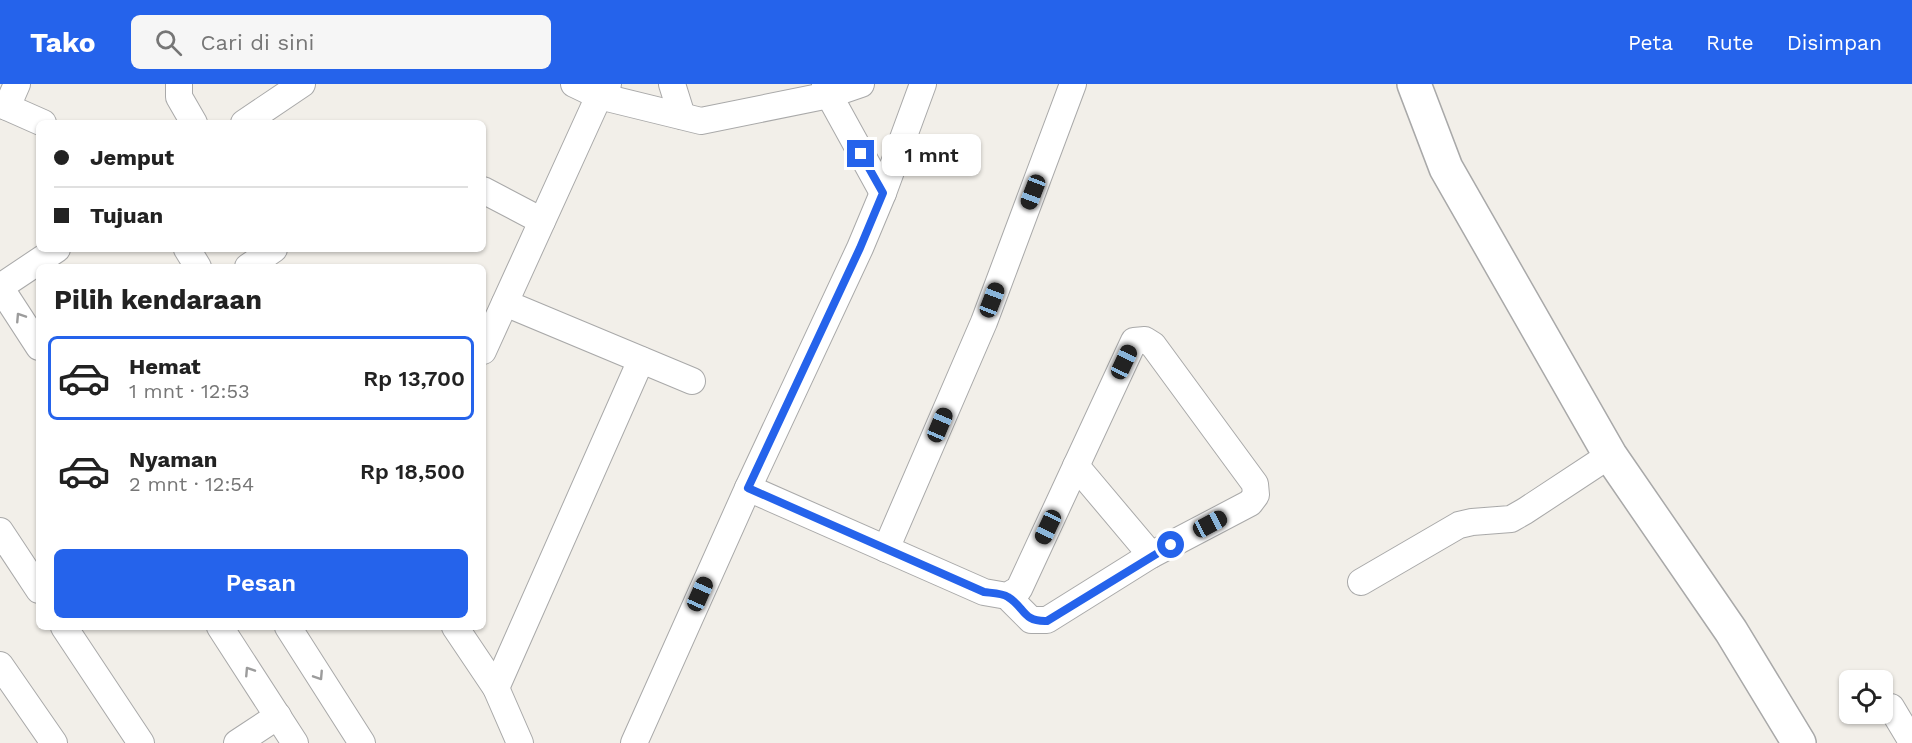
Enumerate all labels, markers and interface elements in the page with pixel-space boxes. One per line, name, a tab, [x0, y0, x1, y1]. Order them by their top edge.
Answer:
search box	[131, 15, 551, 69]
text: Tako	[30, 26, 95, 59]
icon: search	[152, 26, 185, 59]
text: Cari di sini	[200, 30, 314, 55]
text: Peta	[1628, 30, 1673, 55]
text: Rute	[1706, 30, 1754, 55]
text: Disimpan	[1787, 30, 1882, 55]
callout: 1 mnt	[882, 133, 981, 175]
route end	[847, 140, 874, 167]
text: 1 mnt	[904, 143, 959, 167]
text: Jemput	[90, 145, 174, 170]
car	[1018, 172, 1048, 212]
text: Tujuan	[90, 203, 163, 228]
car	[977, 280, 1007, 320]
text: Pilih kendaraan	[54, 284, 262, 316]
one-way arrow	[15, 313, 27, 323]
car	[1108, 342, 1140, 382]
icon: car	[57, 351, 111, 405]
text: Hemat	[129, 354, 201, 379]
text: Rp 13,700	[363, 366, 465, 391]
text: 1 mnt · 12:53	[129, 379, 250, 403]
car	[925, 405, 955, 445]
icon: car	[57, 444, 111, 498]
text: Nyaman	[129, 447, 217, 472]
text: Rp 18,500	[360, 459, 465, 484]
text: 2 mnt · 12:54	[129, 472, 254, 496]
car	[1032, 507, 1064, 547]
car	[1190, 508, 1230, 540]
route start	[1157, 531, 1184, 558]
button: Pesan	[54, 549, 468, 618]
car	[684, 574, 716, 614]
one-way arrow	[245, 667, 256, 678]
one-way arrow	[312, 670, 324, 680]
map controls	[1839, 670, 1893, 724]
button: locate	[1839, 670, 1893, 724]

